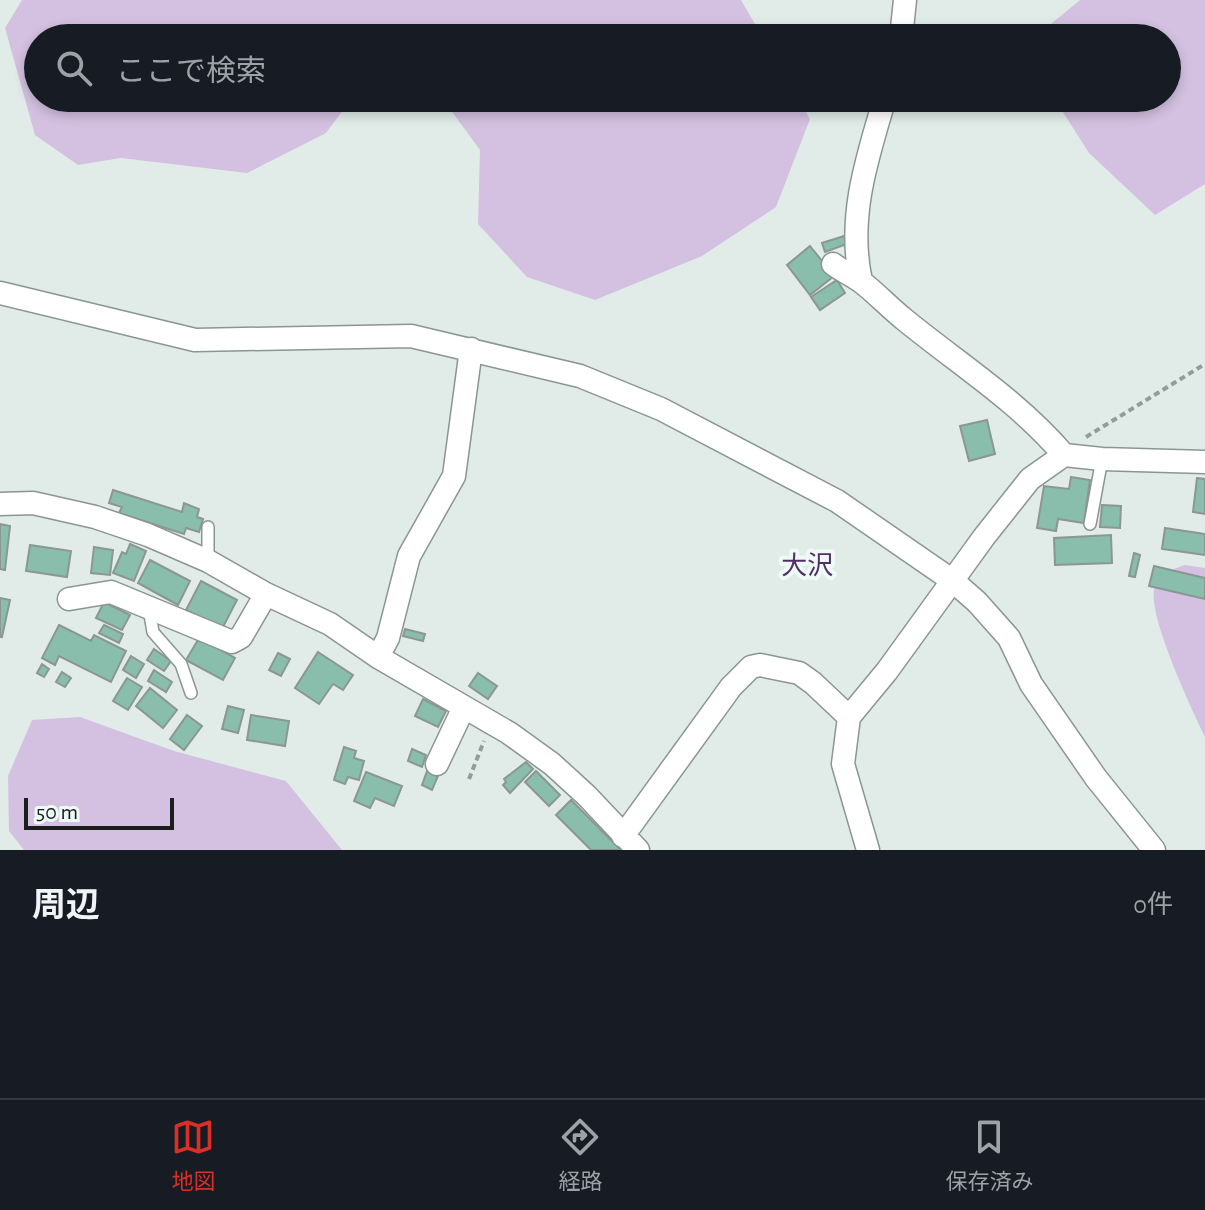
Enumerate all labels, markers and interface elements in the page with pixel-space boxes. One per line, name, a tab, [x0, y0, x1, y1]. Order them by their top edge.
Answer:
search box	[24, 24, 1181, 112]
icon: search	[52, 46, 96, 90]
text: ここで検索	[116, 57, 266, 87]
district label: 大沢	[781, 552, 833, 579]
scale bar	[24, 794, 174, 830]
text: 50 m	[36, 801, 78, 823]
text: 周辺	[32, 889, 100, 923]
text: 0件	[1133, 892, 1173, 918]
tab: 地図	[171, 1115, 216, 1195]
tab: 経路	[558, 1115, 603, 1195]
tab: 保存済み	[945, 1115, 1034, 1195]

